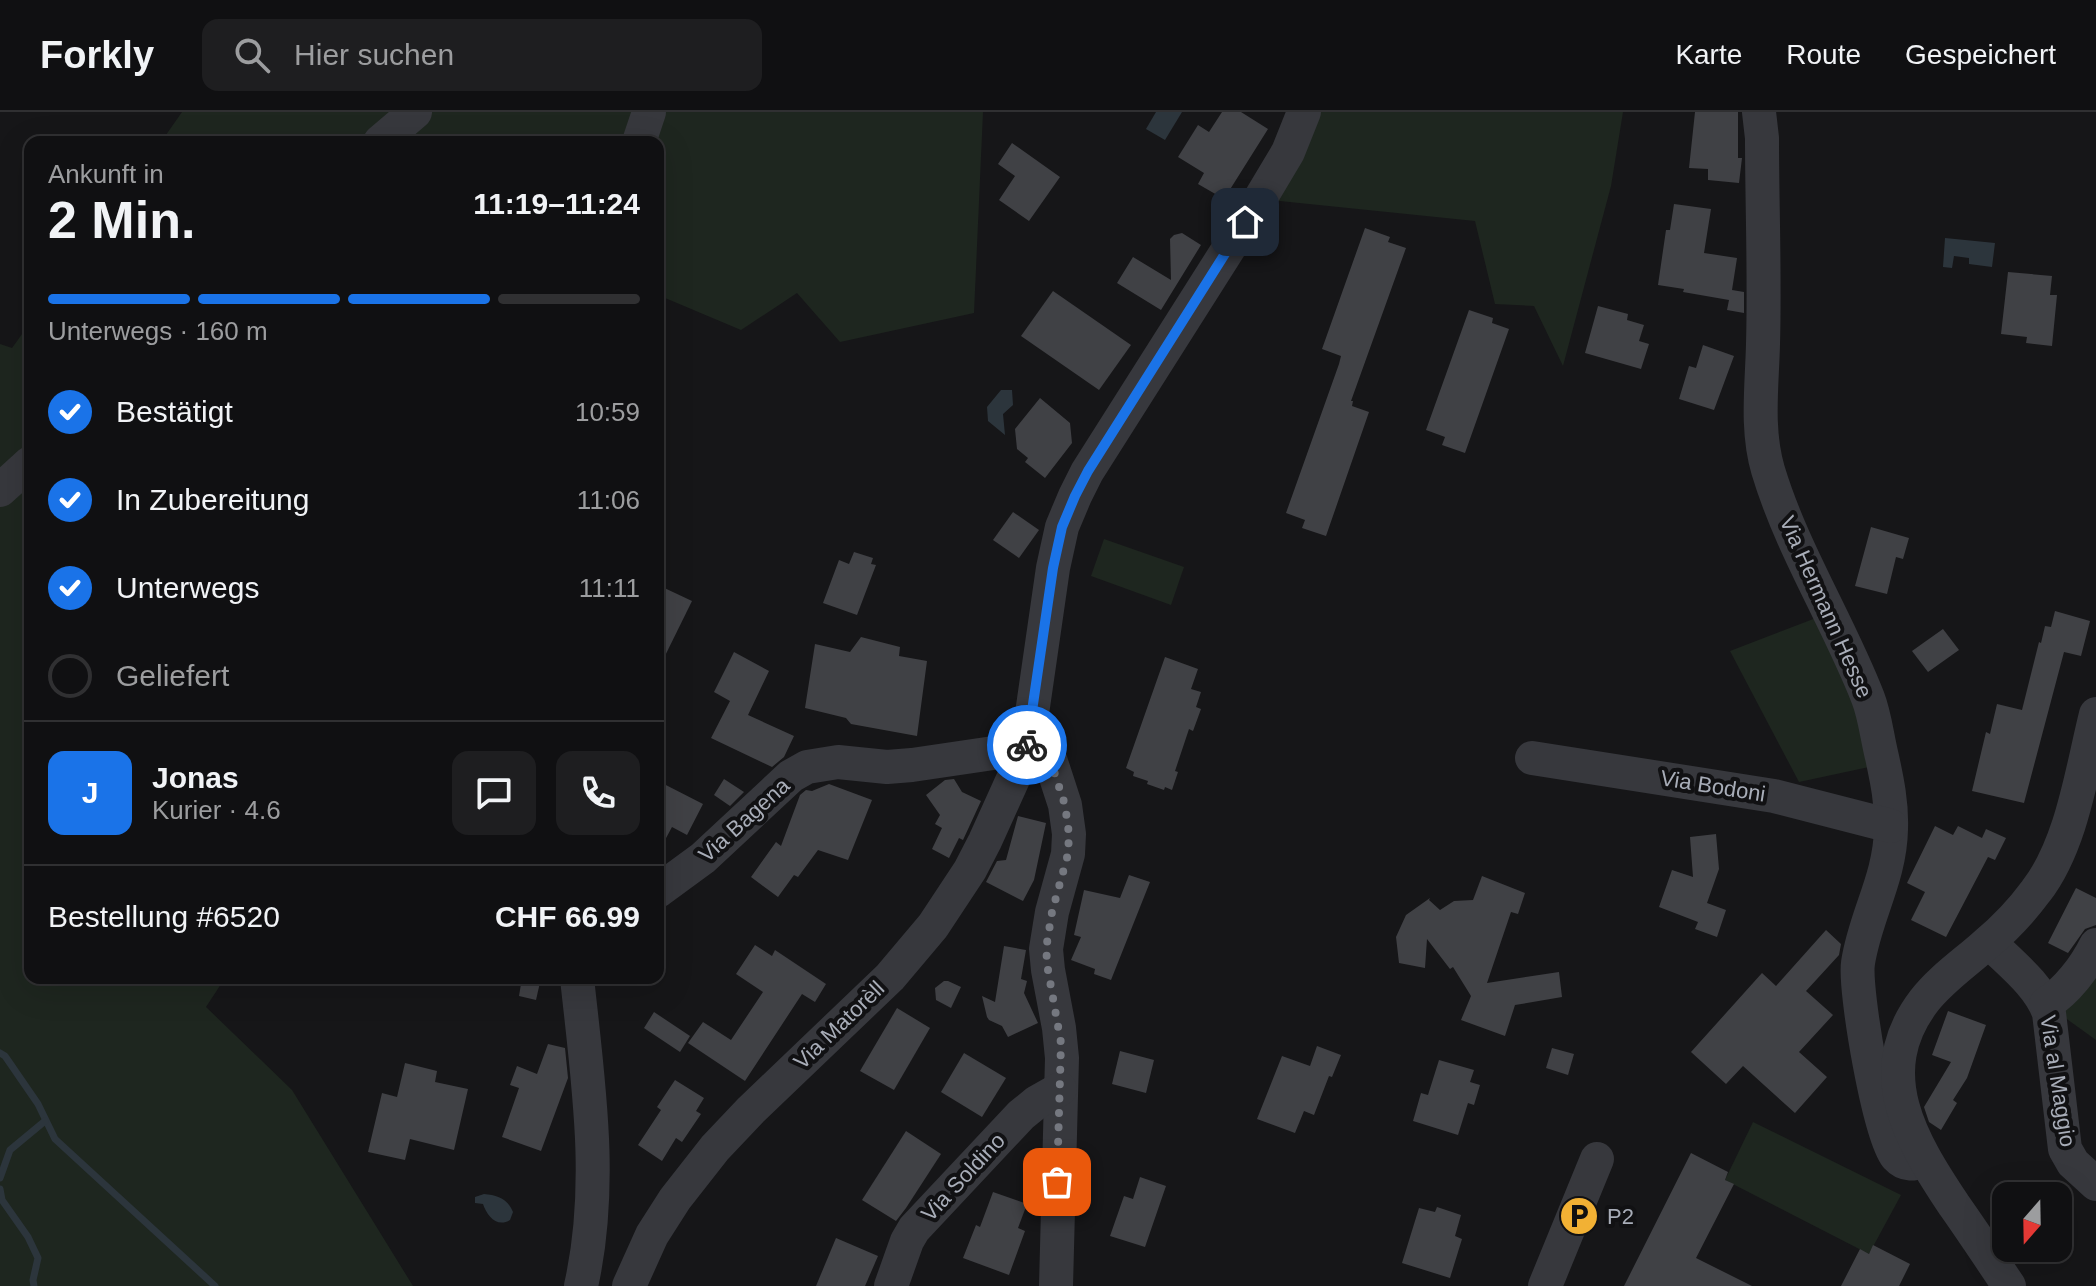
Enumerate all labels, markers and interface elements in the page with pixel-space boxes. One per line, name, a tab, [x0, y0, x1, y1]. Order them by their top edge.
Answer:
search box	[202, 19, 762, 91]
icon: search	[230, 33, 274, 77]
text: Forkly	[40, 34, 154, 76]
text: Hier suchen	[294, 38, 454, 71]
text: Karte	[1675, 39, 1742, 70]
text: Route	[1786, 39, 1861, 70]
text: Gespeichert	[1905, 39, 2056, 70]
text: Ankunft in	[48, 159, 164, 189]
text: 11:19–11:24	[473, 187, 640, 220]
pin	[1211, 188, 1279, 256]
text: 2 Min.	[48, 191, 195, 249]
icon: home	[1223, 200, 1267, 244]
text: Unterwegs · 160 m	[48, 316, 268, 346]
icon: check	[48, 390, 92, 434]
text: Bestätigt	[116, 395, 233, 428]
text: 10:59	[575, 397, 640, 427]
icon: check	[48, 478, 92, 522]
text: In Zubereitung	[116, 483, 309, 516]
text: 11:06	[577, 485, 640, 515]
street label: Via Hermann Hesse	[1775, 512, 1877, 702]
icon: check	[48, 566, 92, 610]
text: Unterwegs	[116, 571, 259, 604]
text: 11:11	[579, 573, 640, 603]
text: Geliefert	[116, 659, 229, 692]
courier	[987, 705, 1067, 785]
icon: bike	[1005, 723, 1049, 767]
button: chat	[452, 751, 536, 835]
button: phone	[556, 751, 640, 835]
text: Jonas	[152, 761, 239, 794]
street label: Via Bodoni	[1659, 765, 1767, 807]
street label: Via Bagena	[694, 772, 795, 867]
text: J	[82, 776, 98, 809]
text: Kurier · 4.6	[152, 795, 281, 825]
text: Bestellung #6520	[48, 900, 280, 933]
text: CHF 66.99	[495, 900, 640, 933]
street label: Via Matorèll	[789, 976, 889, 1074]
street label: Via al Maggio	[2035, 1013, 2081, 1149]
street label: Via Soldino	[916, 1128, 1010, 1226]
pin	[1023, 1148, 1091, 1216]
icon: bag	[1035, 1160, 1079, 1204]
north arrow	[1992, 1182, 2072, 1262]
map controls	[1992, 1182, 2072, 1262]
parking icon: P2	[1558, 1195, 1600, 1237]
place label: P2	[1607, 1204, 1634, 1229]

